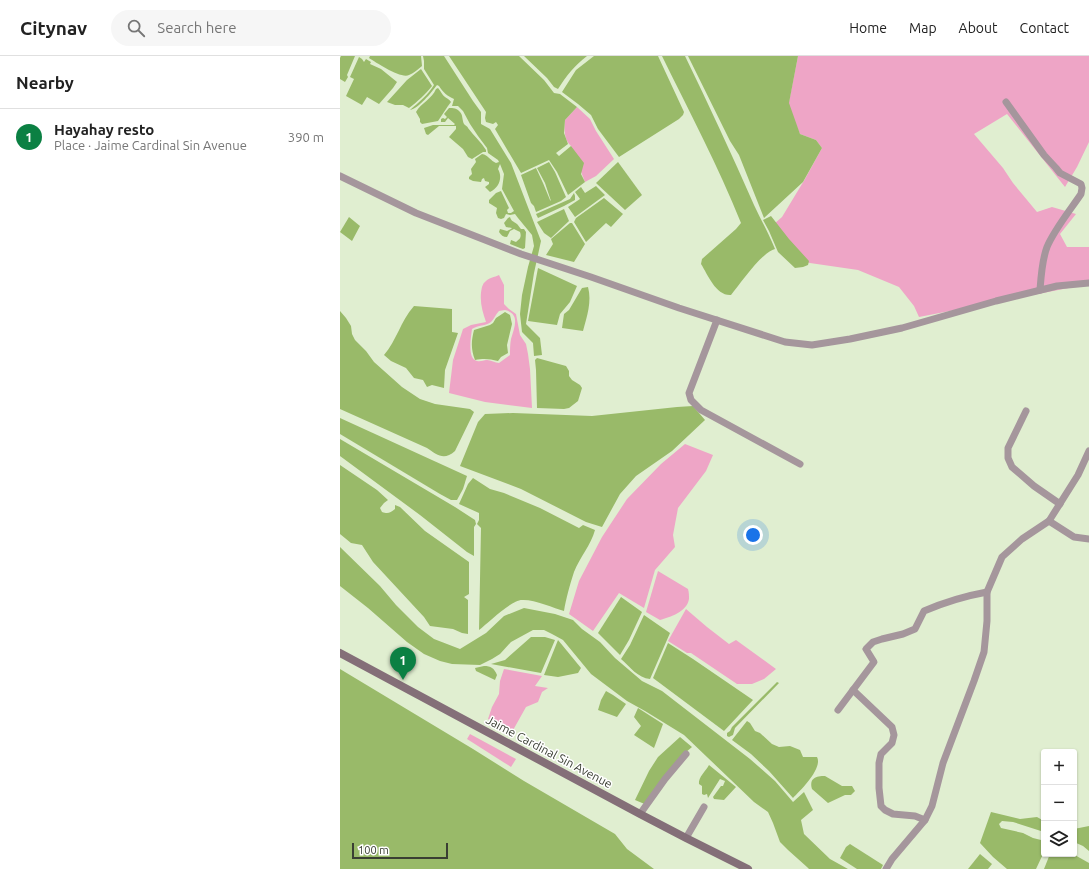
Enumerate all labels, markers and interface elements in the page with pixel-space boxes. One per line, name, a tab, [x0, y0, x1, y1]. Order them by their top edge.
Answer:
search box	[111, 10, 391, 46]
text: Citynav	[20, 17, 87, 39]
icon: search	[125, 17, 147, 39]
text: Search here	[157, 19, 237, 36]
text: Home	[849, 20, 887, 36]
text: Map	[909, 20, 937, 36]
text: About	[959, 20, 998, 36]
text: Contact	[1020, 20, 1069, 36]
text: Nearby	[16, 73, 74, 92]
text: Hayahay resto	[54, 121, 154, 138]
text: 1	[25, 130, 33, 144]
text: 390 m	[288, 130, 324, 144]
text: Place · Jaime Cardinal Sin Avenue	[54, 138, 247, 152]
your location	[743, 525, 763, 545]
pin: 1	[390, 647, 416, 680]
street label: Jaime Cardinal Sin Avenue	[484, 713, 614, 790]
map controls	[1041, 749, 1077, 857]
button: +	[1041, 749, 1077, 785]
button: −	[1041, 785, 1077, 821]
button: layers	[1041, 821, 1077, 857]
scale bar	[352, 841, 448, 860]
text: 100 m	[358, 844, 389, 856]

